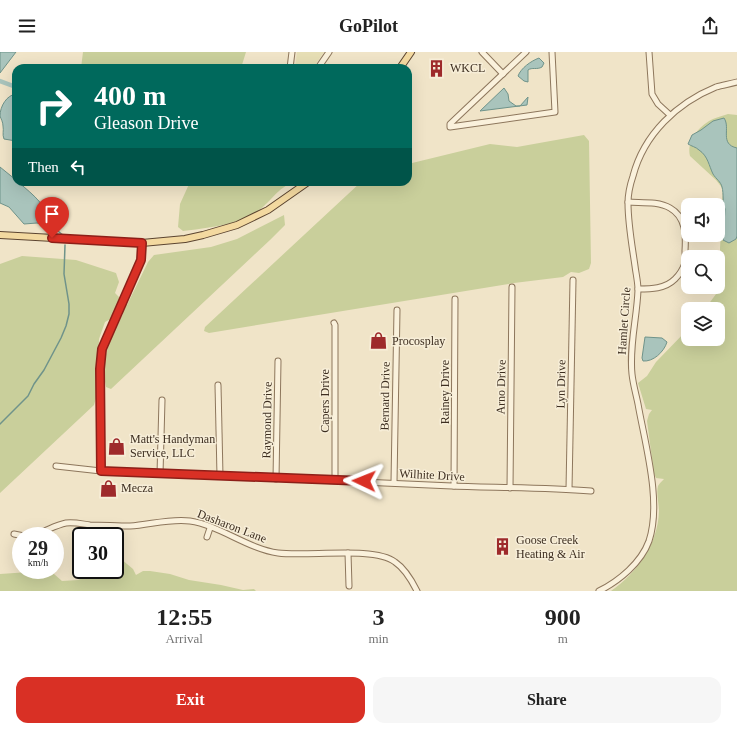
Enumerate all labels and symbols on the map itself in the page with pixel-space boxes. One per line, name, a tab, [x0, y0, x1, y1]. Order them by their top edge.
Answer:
building icon: WKCL	[427, 58, 447, 78]
place label: WKCL	[450, 61, 485, 75]
pin	[35, 197, 69, 238]
street label: Hamlet Circle	[615, 287, 633, 355]
shop icon: Procosplay	[369, 331, 389, 351]
place label: Procosplay	[392, 334, 445, 348]
street label: Arno Drive	[494, 359, 508, 415]
street label: Lyn Drive	[554, 359, 568, 409]
street label: Rainey Drive	[438, 360, 452, 424]
street label: Bernard Drive	[377, 361, 393, 431]
street label: Capers Drive	[318, 369, 332, 433]
street label: Raymond Drive	[259, 381, 275, 459]
place label: Matt's Handyman Service, LLC	[130, 432, 215, 460]
shop icon: Matt's Handyman Service, LLC	[107, 436, 127, 456]
position arrow	[343, 460, 385, 502]
street label: Wilhite Drive	[399, 466, 465, 484]
shop icon: Mecza	[98, 478, 118, 498]
place label: Mecza	[121, 481, 154, 495]
street label: Dasharon Lane	[195, 506, 269, 546]
speed limit sign: 30	[72, 527, 124, 579]
place label: Goose Creek Heating & Air	[516, 533, 585, 561]
building icon: Goose Creek Heating & Air	[493, 537, 513, 557]

